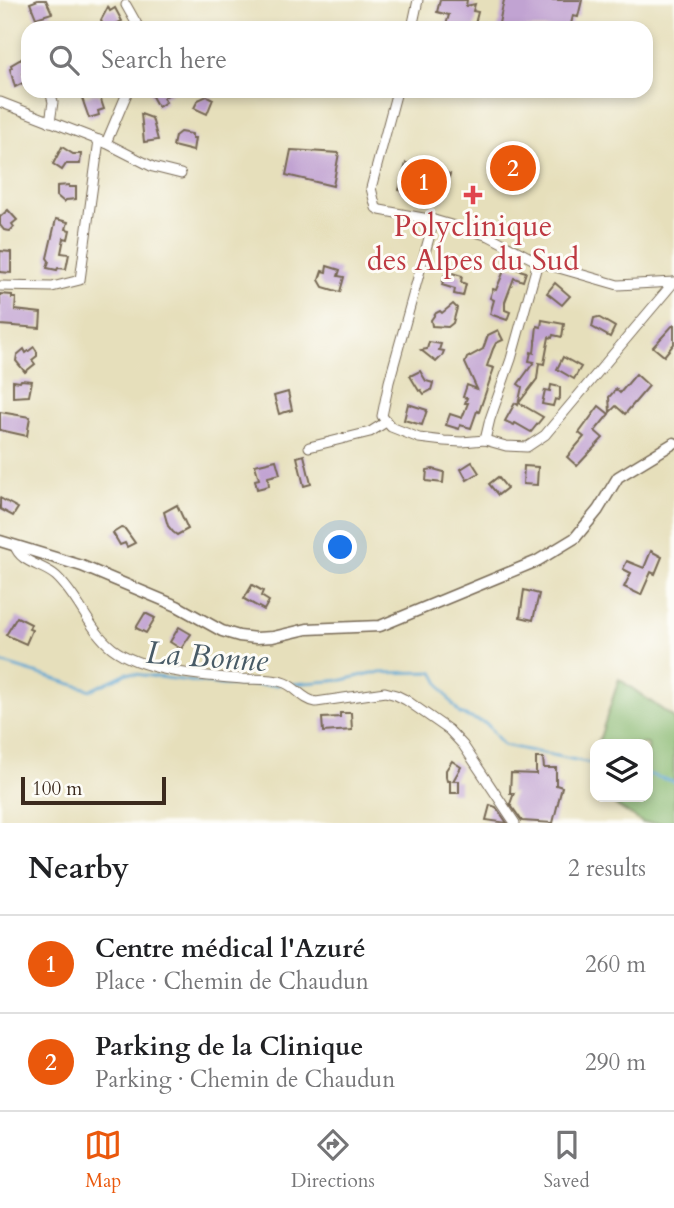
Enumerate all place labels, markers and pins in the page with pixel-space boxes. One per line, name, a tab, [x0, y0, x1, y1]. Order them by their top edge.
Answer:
pin: 2	[490, 142, 536, 194]
pin: 1	[401, 156, 447, 208]
marker: Polyclinique des Alpes du Sud	[463, 185, 483, 205]
place label: Polyclinique des Alpes du Sud	[367, 206, 579, 281]

